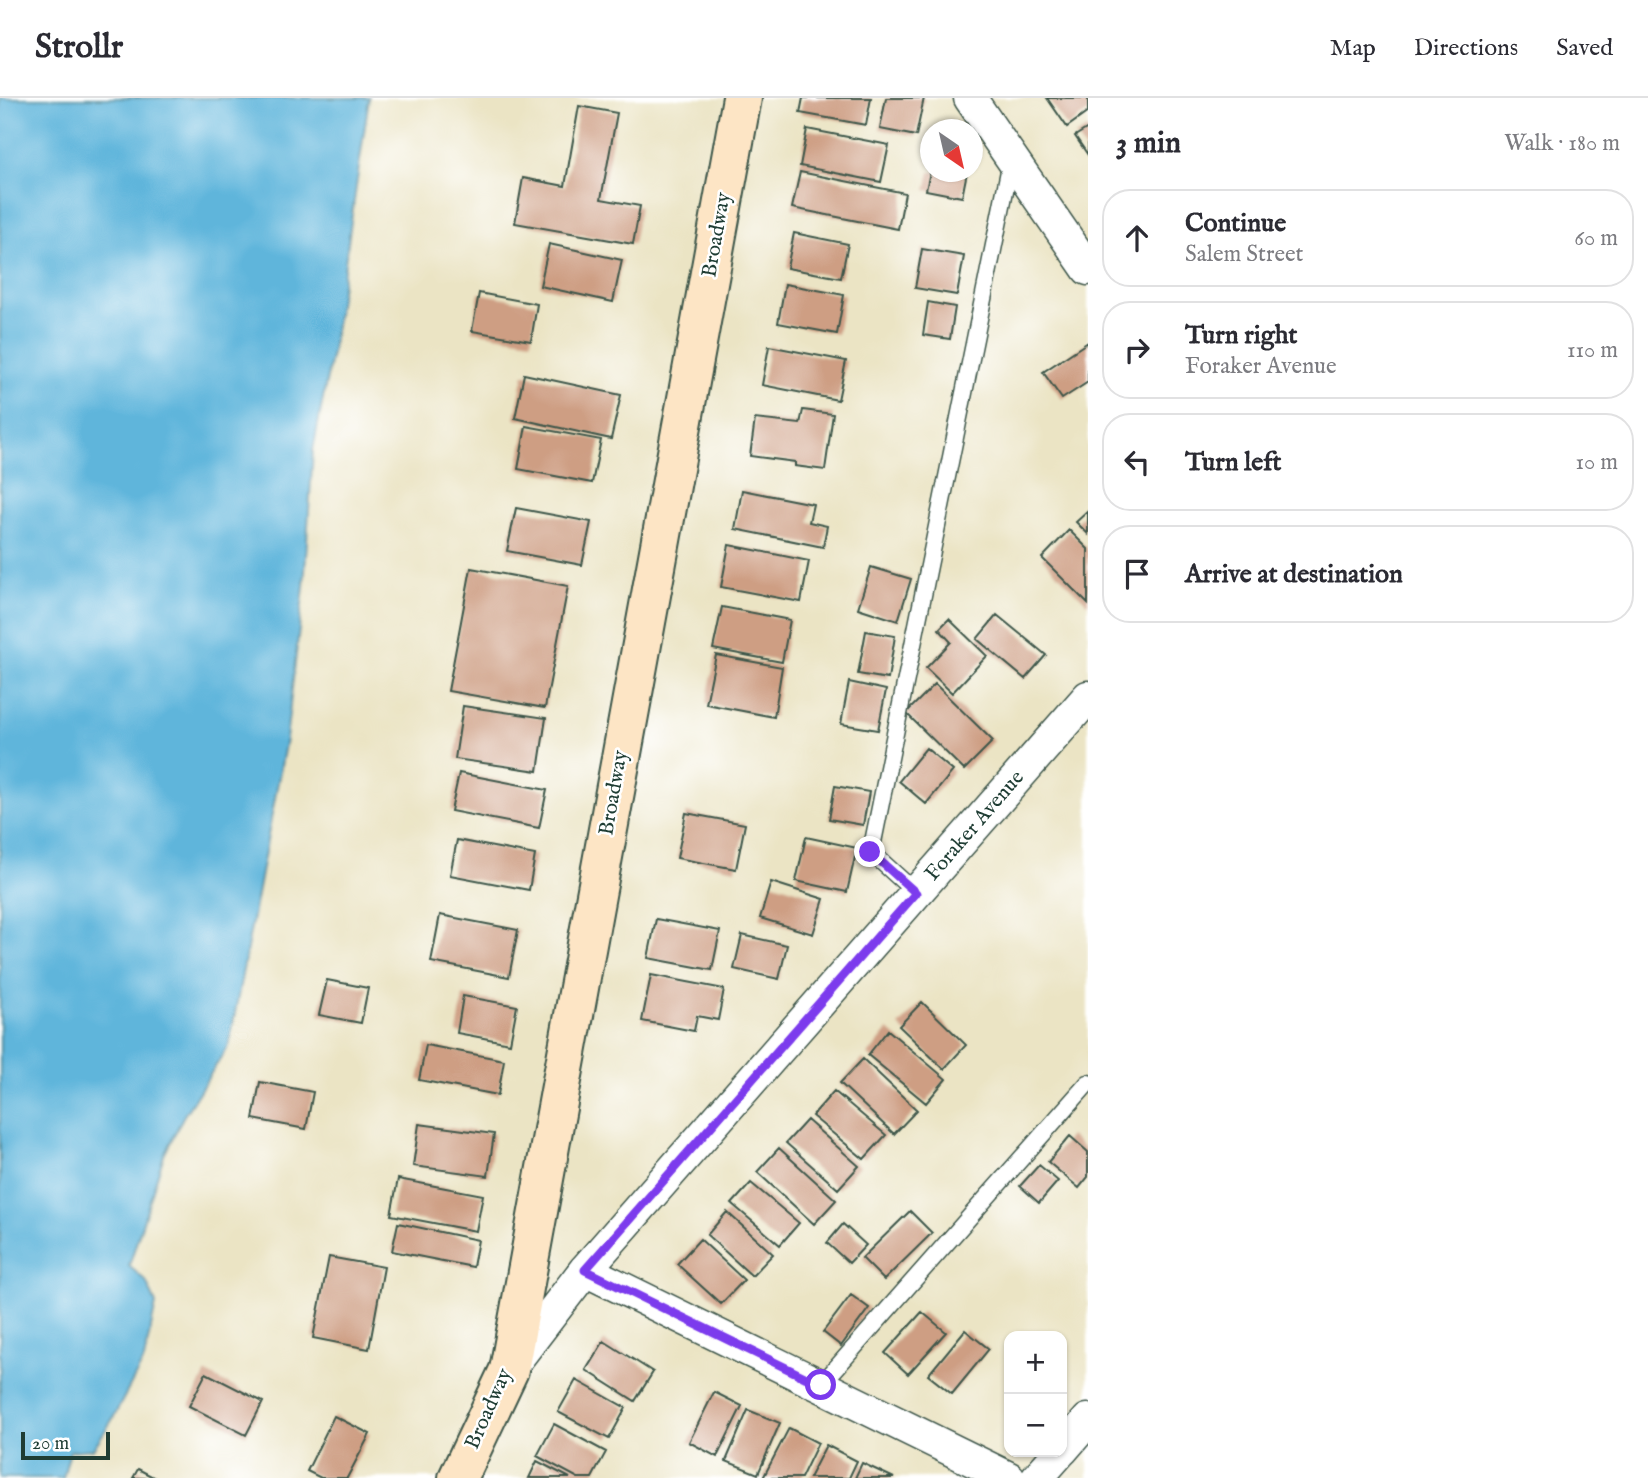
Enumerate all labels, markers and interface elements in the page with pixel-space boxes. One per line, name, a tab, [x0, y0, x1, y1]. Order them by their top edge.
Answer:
text: Strollr	[35, 27, 123, 69]
text: Map	[1330, 33, 1376, 64]
text: Directions	[1414, 33, 1518, 64]
text: Saved	[1556, 33, 1613, 64]
north arrow	[920, 119, 983, 182]
text: 3 min	[1116, 125, 1181, 163]
text: Walk · 180 m	[1504, 129, 1620, 158]
street label: Broadway	[696, 190, 738, 280]
text: Continue	[1185, 207, 1286, 240]
icon: ahead	[1118, 219, 1156, 257]
text: 60 m	[1574, 224, 1618, 253]
text: Salem Street	[1185, 240, 1303, 269]
text: Turn right	[1185, 319, 1298, 352]
icon: right	[1118, 331, 1156, 369]
text: 110 m	[1567, 336, 1618, 365]
text: Foraker Avenue	[1185, 352, 1337, 381]
icon: left	[1118, 443, 1156, 481]
text: Turn left	[1185, 446, 1282, 479]
text: 10 m	[1575, 448, 1618, 477]
icon: arrive	[1118, 555, 1156, 593]
text: Arrive at destination	[1185, 558, 1403, 591]
street label: Broadway	[593, 748, 635, 838]
street label: Foraker Avenue	[919, 765, 1031, 887]
route end	[854, 836, 885, 867]
map controls	[1004, 1331, 1067, 1457]
button: +	[1004, 1331, 1067, 1394]
street label: Broadway	[459, 1364, 519, 1454]
route start	[805, 1369, 836, 1400]
button: −	[1004, 1394, 1067, 1457]
scale bar	[21, 1429, 110, 1461]
text: 20 m	[32, 1432, 69, 1456]

